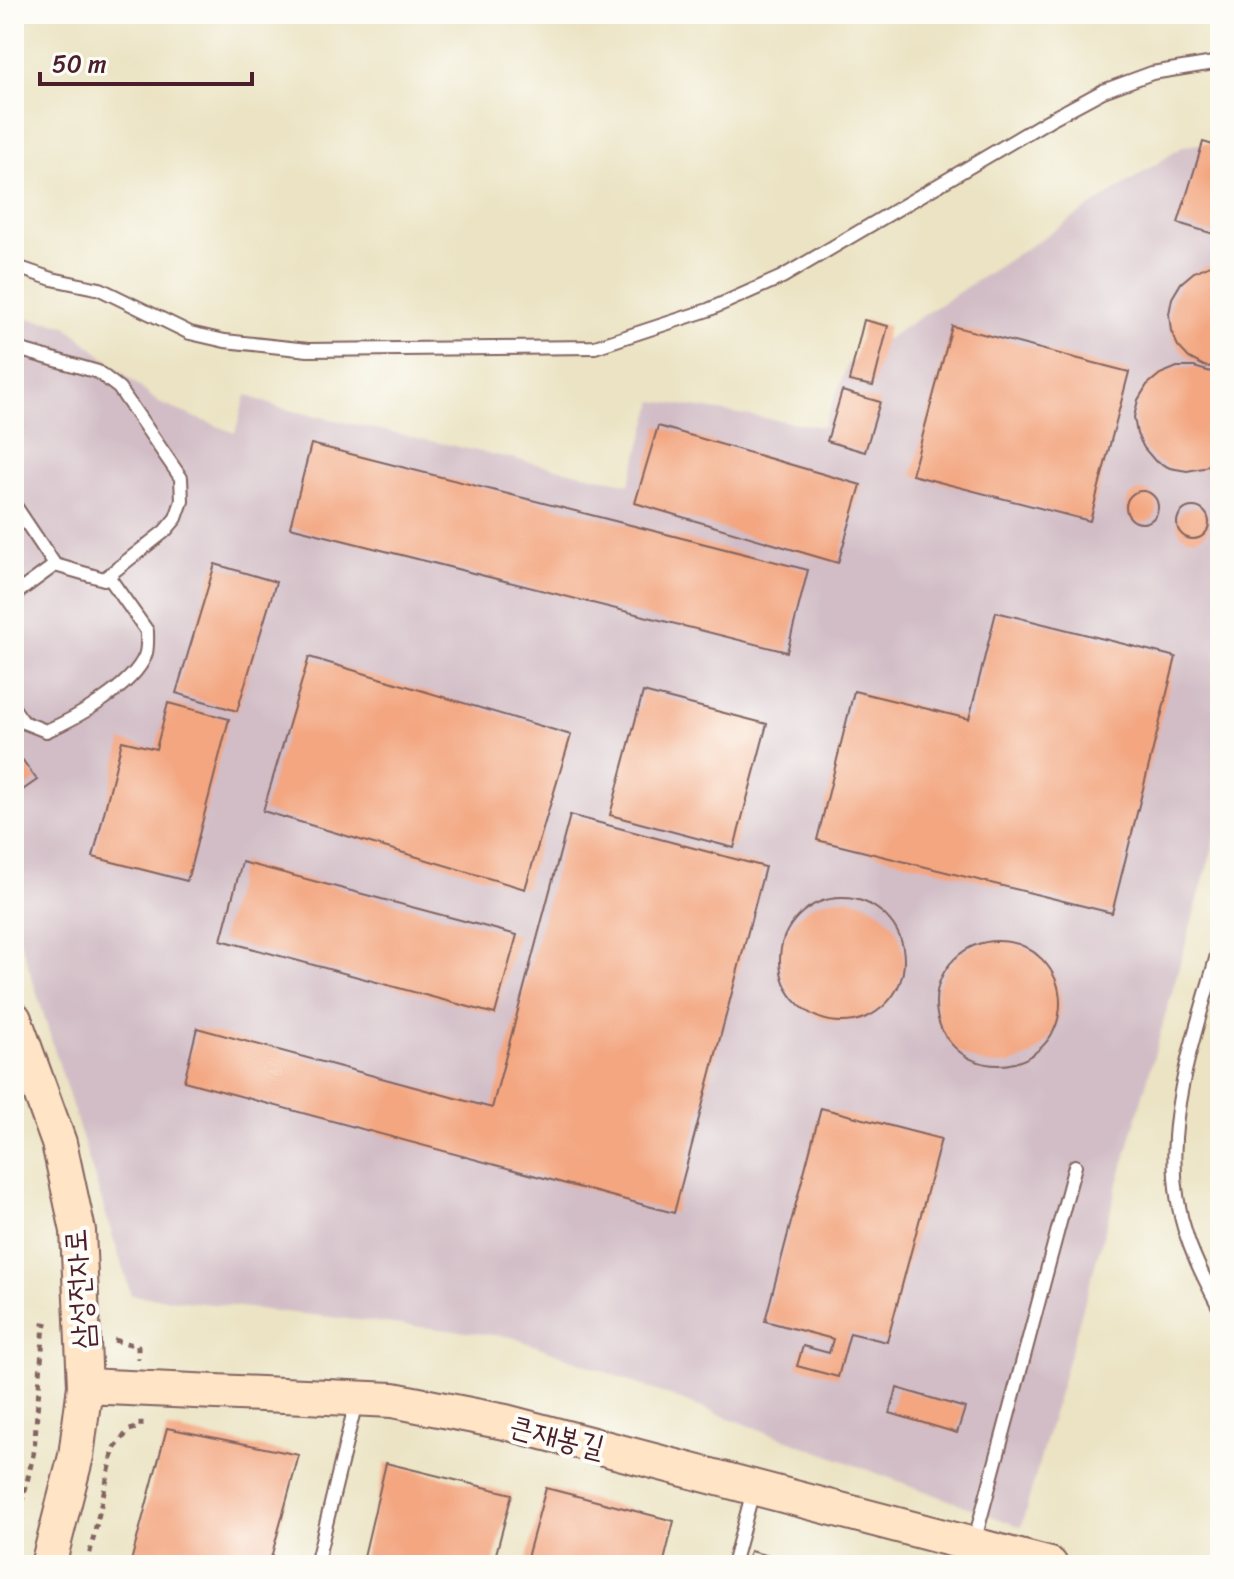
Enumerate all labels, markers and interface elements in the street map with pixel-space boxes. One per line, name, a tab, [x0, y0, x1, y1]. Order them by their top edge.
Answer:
scale bar	[40, 36, 252, 86]
text: 50 m	[52, 43, 107, 85]
street label: 삼성전자로	[48, 1227, 110, 1351]
street label: 큰재봉길	[504, 1398, 610, 1474]

